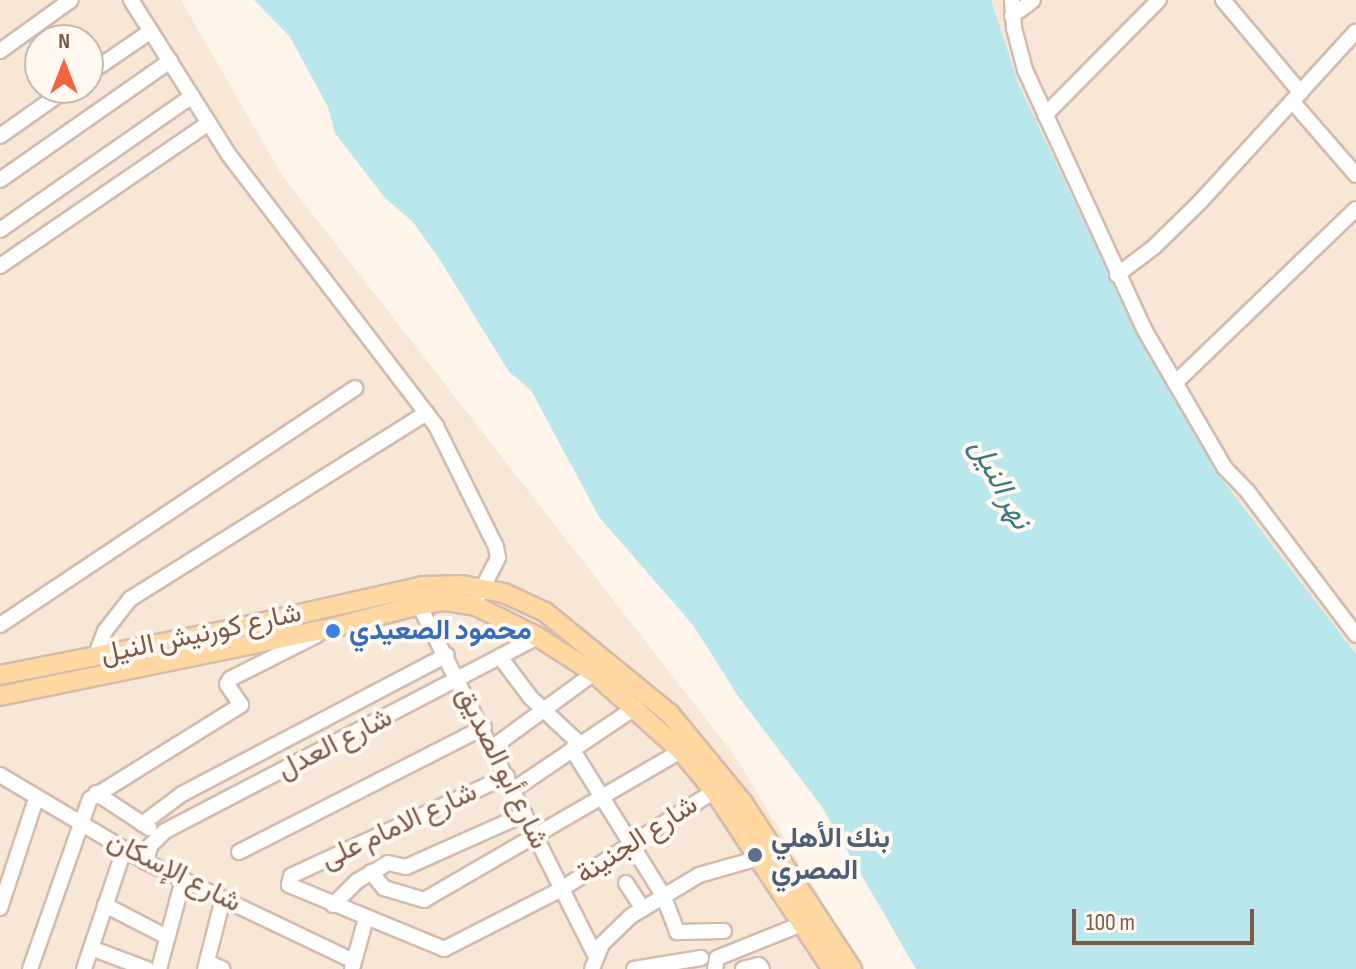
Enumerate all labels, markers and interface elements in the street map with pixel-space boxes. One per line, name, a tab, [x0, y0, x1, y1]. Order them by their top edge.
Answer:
north arrow	[24, 24, 104, 104]
text: N	[58, 28, 70, 55]
water label: نهر النيل	[961, 432, 1039, 536]
street label: شارع كورنيش النيل	[98, 596, 304, 672]
place label: محمود الصعيدي	[349, 614, 532, 648]
marker: محمود الصعيدي	[324, 622, 342, 640]
street label: شارع أبو الصديق	[448, 681, 556, 855]
street label: شارع العدل	[272, 701, 398, 787]
street label: شارع الامام على	[316, 775, 482, 877]
street label: شارع الجنينة	[570, 788, 704, 892]
place label: بنك الأهلي المصري	[771, 822, 890, 888]
street label: شارع الإسكان	[101, 824, 247, 920]
marker: بنك الأهلي المصري	[746, 846, 764, 864]
scale bar	[1076, 893, 1258, 943]
text: 100 m	[1086, 908, 1135, 937]

